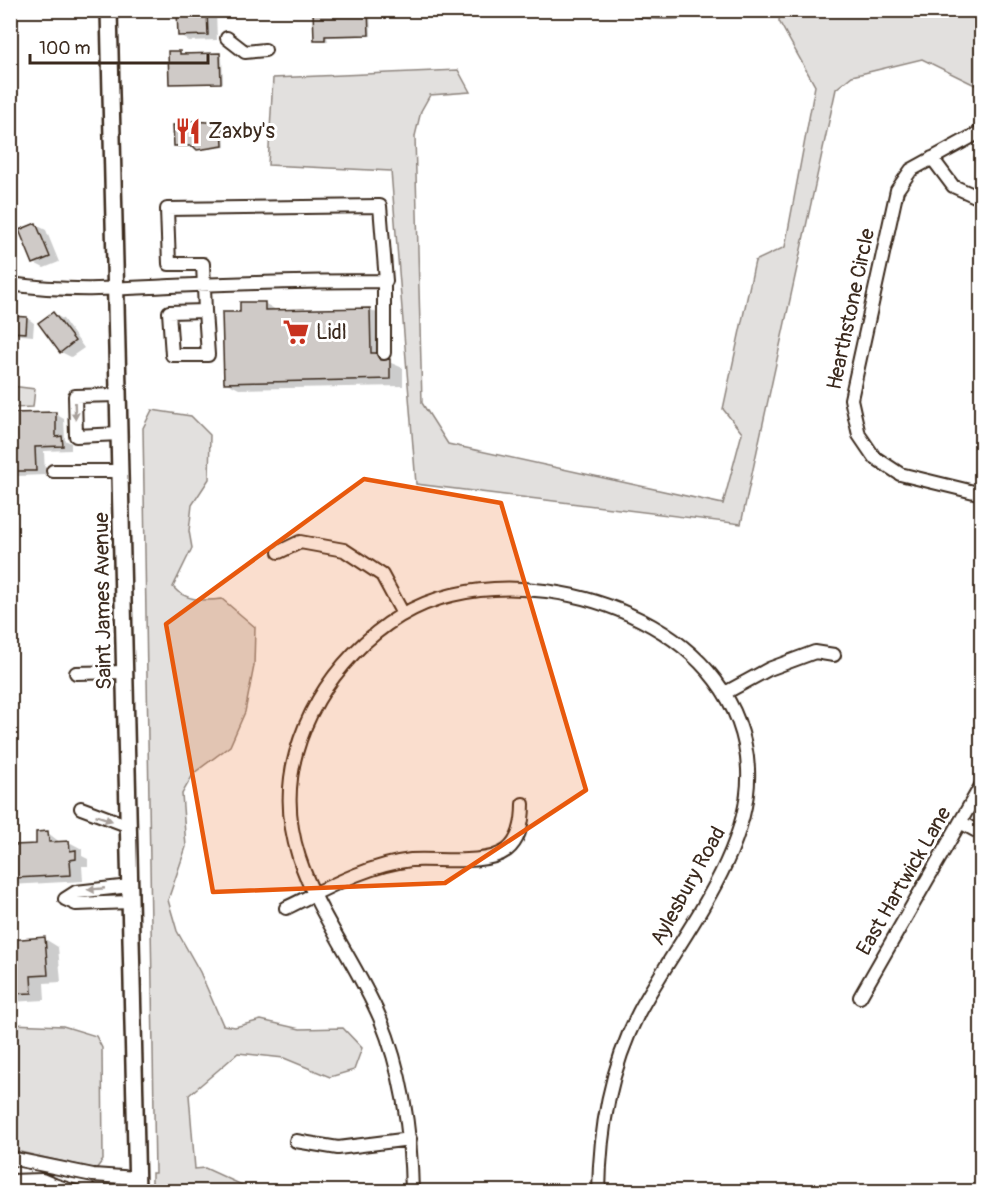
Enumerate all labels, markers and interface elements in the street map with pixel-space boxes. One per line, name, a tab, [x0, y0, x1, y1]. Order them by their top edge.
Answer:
scale bar	[30, 27, 208, 65]
text: 100 m	[39, 37, 91, 60]
restaurant icon: Zaxby's	[173, 116, 203, 146]
place label: Zaxby's	[208, 118, 276, 145]
street label: Hearthstone Circle	[821, 225, 881, 392]
supermarket icon: Lidl	[281, 317, 311, 347]
place label: Lidl	[316, 319, 347, 346]
one-way arrow	[71, 401, 80, 420]
street label: Saint James Avenue	[88, 511, 118, 690]
street label: East Hartwick Lane	[851, 801, 958, 960]
one-way arrow	[96, 814, 114, 823]
street label: Aylesbury Road	[644, 822, 732, 950]
one-way arrow	[87, 884, 106, 894]

